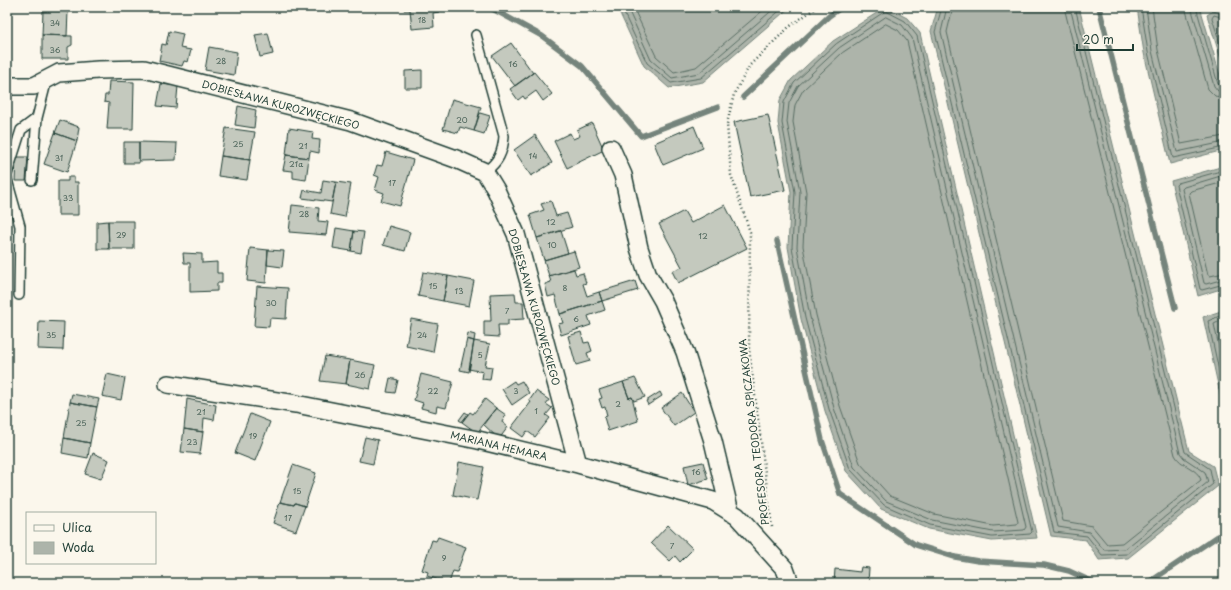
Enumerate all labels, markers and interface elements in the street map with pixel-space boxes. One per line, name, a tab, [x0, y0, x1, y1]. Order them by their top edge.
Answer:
house number: 18	[418, 14, 426, 26]
house number: 34	[50, 17, 60, 29]
scale bar	[1077, 26, 1133, 52]
text: 20 m	[1083, 30, 1114, 48]
house number: 36	[50, 44, 61, 56]
house number: 28	[216, 55, 226, 67]
house number: 16	[508, 58, 518, 70]
street label: DOBIESŁAWA KUROZWĘCKIEGO	[201, 76, 361, 132]
house number: 20	[456, 114, 468, 126]
house number: 25	[233, 138, 243, 150]
house number: 21	[298, 140, 308, 152]
house number: 14	[529, 150, 537, 162]
house number: 31	[55, 152, 63, 164]
house number: 21a	[289, 158, 303, 170]
house number: 17	[388, 177, 397, 189]
house number: 33	[63, 192, 73, 204]
house number: 28	[299, 208, 309, 220]
house number: 12	[546, 216, 556, 228]
street label: DOBIESŁAWA KUROZWĘCKIEGO	[505, 227, 565, 387]
house number: 29	[116, 229, 126, 241]
house number: 12	[698, 230, 708, 242]
house number: 10	[547, 239, 557, 251]
house number: 15	[429, 280, 437, 292]
house number: 8	[563, 282, 568, 294]
house number: 13	[455, 285, 463, 297]
house number: 30	[265, 297, 277, 309]
house number: 7	[505, 305, 510, 317]
house number: 6	[573, 313, 579, 325]
house number: 35	[46, 329, 56, 341]
house number: 24	[417, 329, 427, 341]
street label: PROFESORA TEODORA SPICZAKOWA	[734, 338, 772, 526]
house number: 5	[477, 349, 483, 361]
house number: 26	[355, 369, 366, 381]
house number: 22	[428, 385, 438, 397]
house number: 3	[513, 385, 519, 397]
house number: 2	[615, 398, 621, 410]
house number: 1	[534, 405, 538, 417]
house number: 21	[196, 406, 206, 418]
house number: 25	[76, 417, 86, 429]
street label: MARIANA HEMARA	[449, 427, 549, 464]
house number: 19	[249, 430, 257, 442]
house number: 23	[187, 436, 197, 448]
house number: 16	[691, 466, 701, 478]
house number: 15	[293, 485, 301, 497]
legend	[26, 512, 156, 564]
house number: 17	[284, 512, 293, 524]
text: Ulica	[62, 518, 92, 536]
text: Woda	[62, 538, 95, 556]
house number: 7	[670, 540, 675, 552]
house number: 9	[442, 552, 447, 564]

